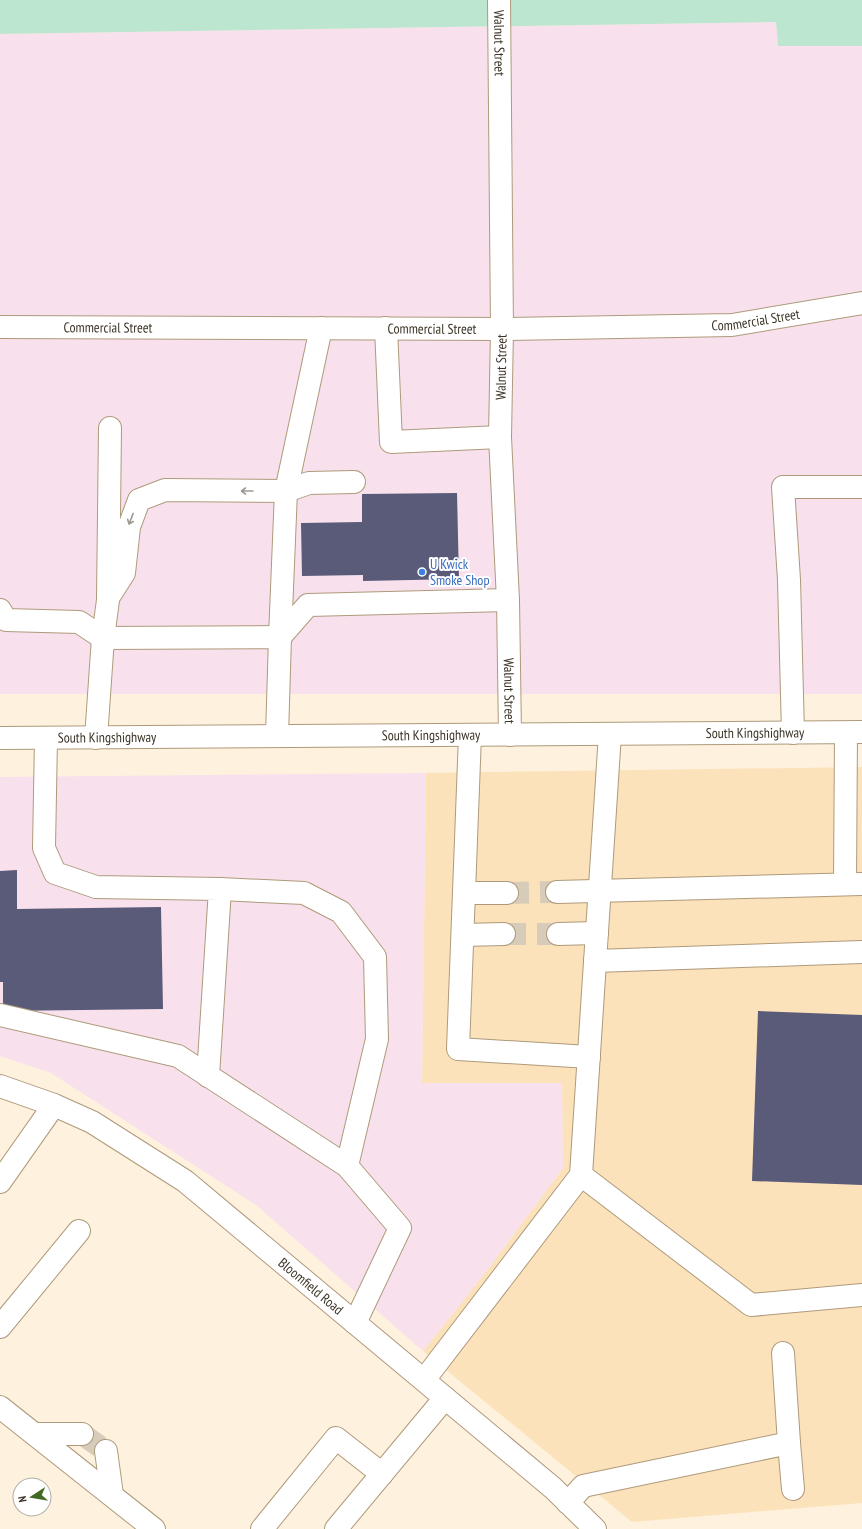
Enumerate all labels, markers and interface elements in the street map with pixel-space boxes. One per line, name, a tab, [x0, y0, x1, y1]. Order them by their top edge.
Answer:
street label: Walnut Street	[490, 10, 509, 76]
street label: Commercial Street	[711, 305, 801, 334]
street label: Commercial Street	[64, 318, 153, 337]
street label: Commercial Street	[388, 320, 477, 338]
street label: Walnut Street	[491, 334, 511, 400]
one-way arrow	[241, 487, 254, 495]
one-way arrow	[127, 513, 135, 525]
place label: U Kwick Smoke Shop	[430, 555, 490, 589]
marker: U Kwick Smoke Shop	[417, 567, 427, 577]
street label: Walnut Street	[500, 658, 519, 724]
street label: South Kingshighway	[706, 723, 805, 742]
street label: South Kingshighway	[382, 726, 481, 744]
street label: South Kingshighway	[58, 728, 157, 747]
street label: Bloomfield Road	[275, 1254, 347, 1318]
north arrow	[12, 1477, 52, 1517]
text: N	[15, 1495, 30, 1503]

